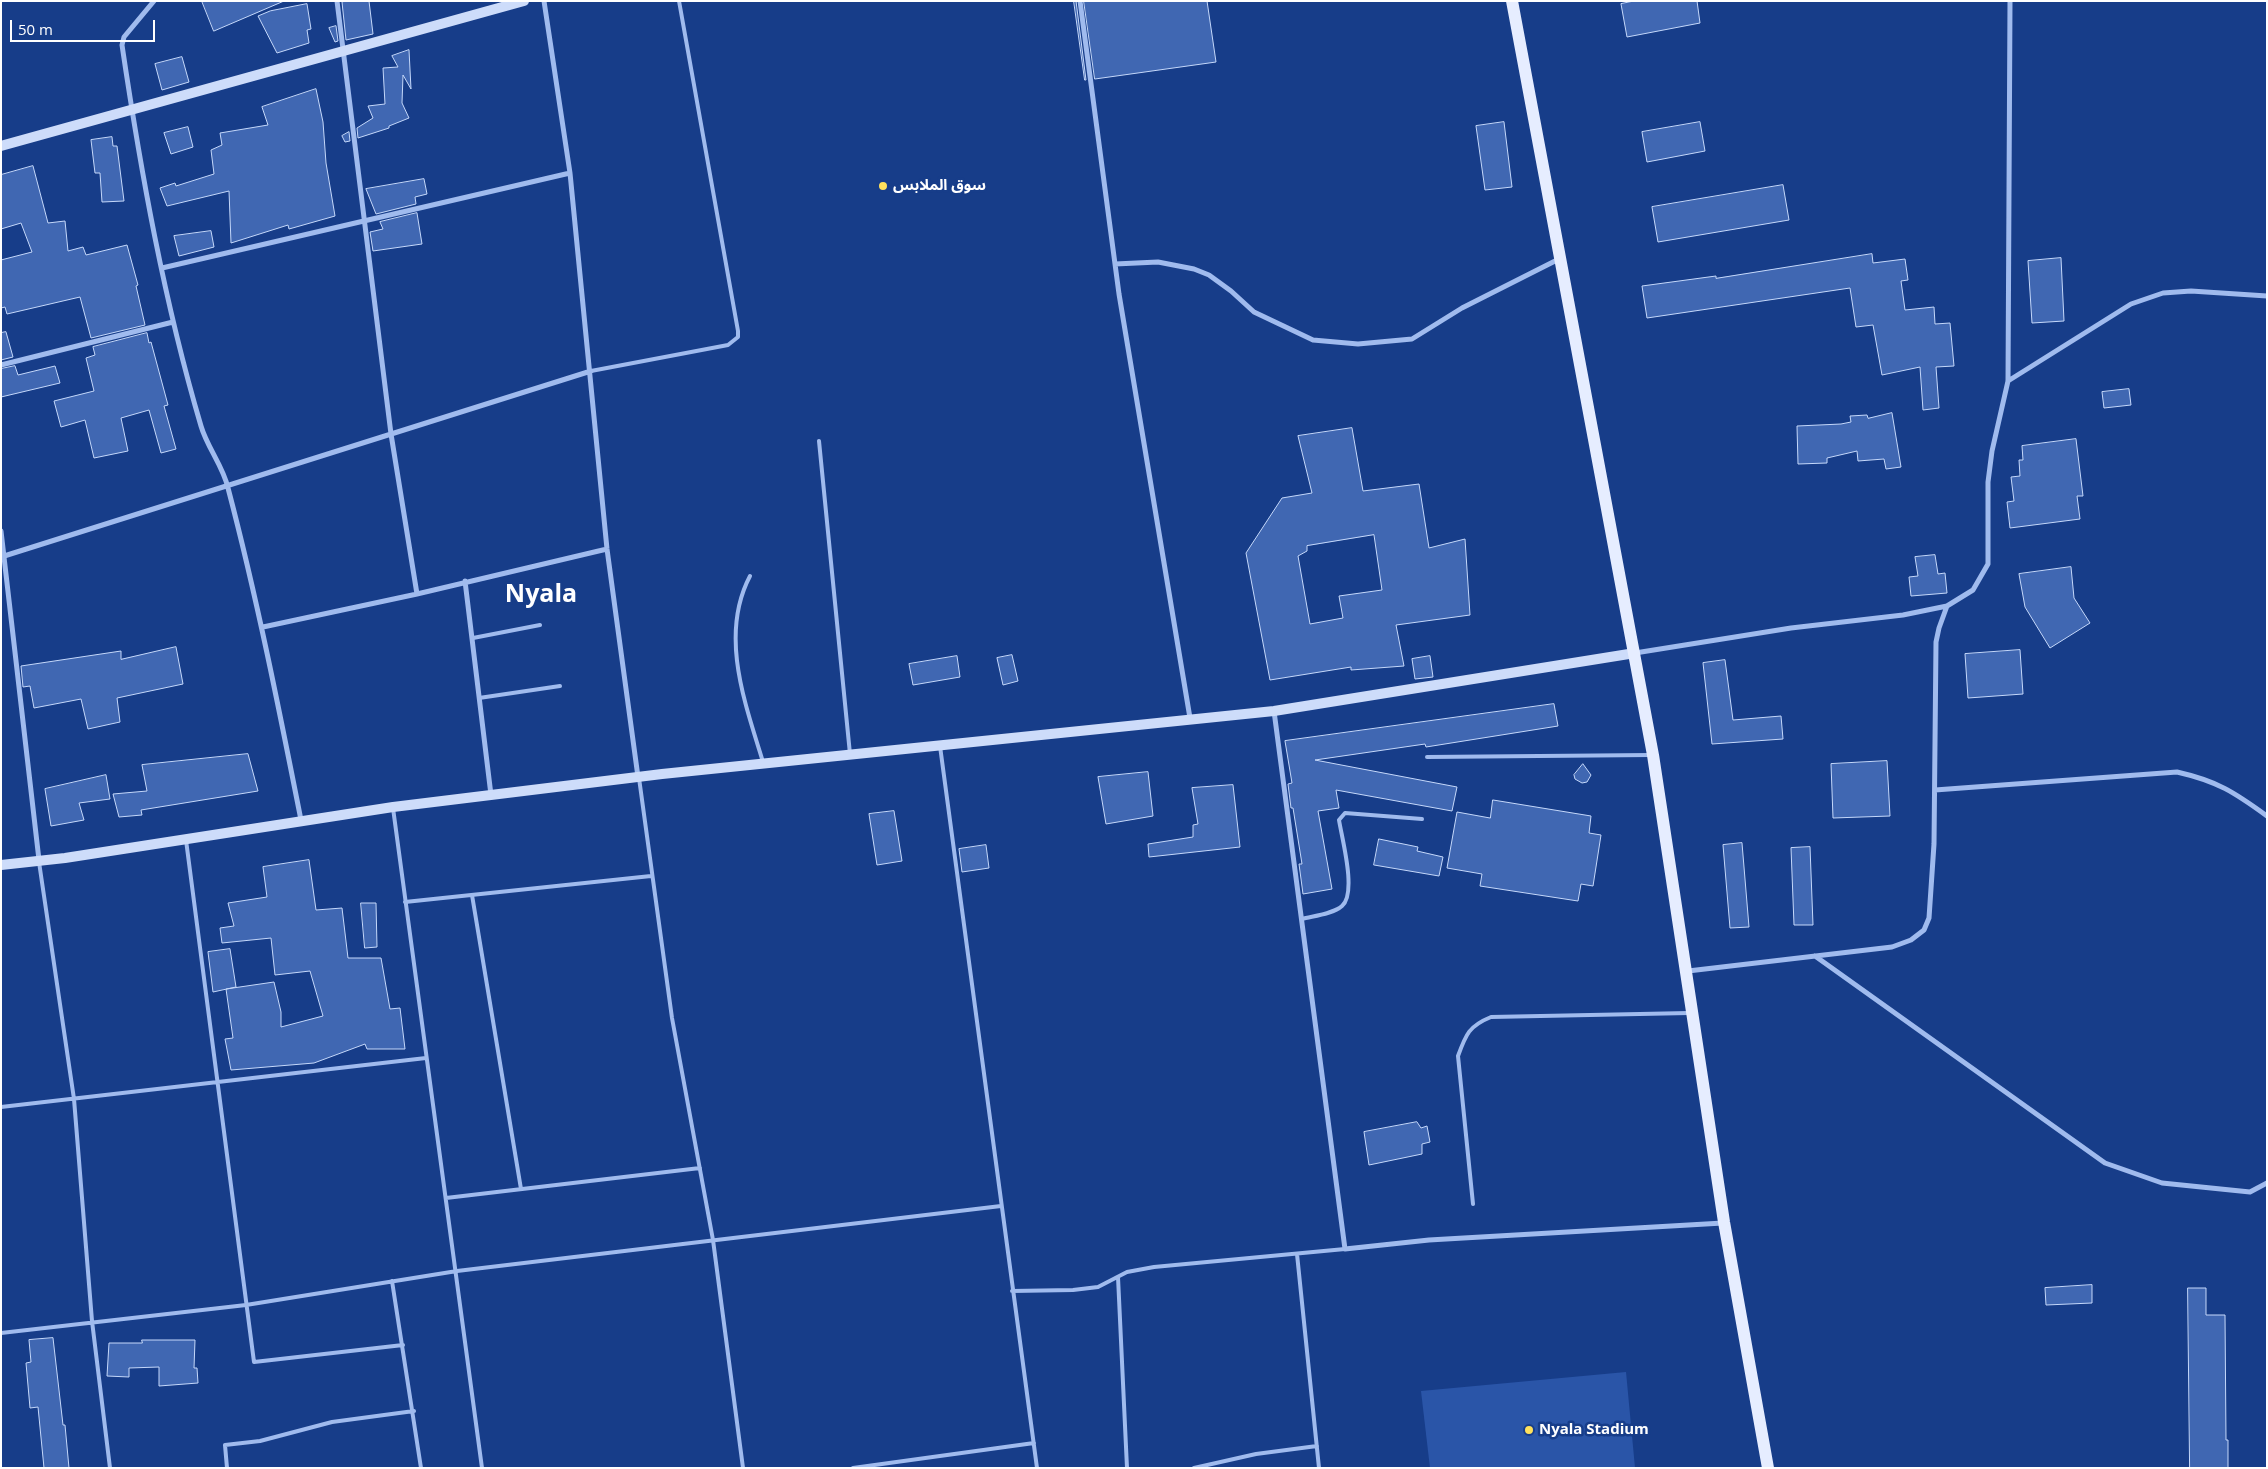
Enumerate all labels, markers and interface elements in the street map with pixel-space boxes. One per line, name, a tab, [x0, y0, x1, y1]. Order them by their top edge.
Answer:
scale bar	[12, 10, 158, 42]
text: 50 m	[18, 19, 53, 39]
place label: سوق الملابس	[893, 177, 986, 195]
marker: سوق الملابس	[877, 180, 889, 192]
district label: Nyala	[505, 580, 577, 610]
place label: Nyala Stadium	[1539, 1421, 1649, 1439]
marker: Nyala Stadium	[1523, 1424, 1535, 1436]

